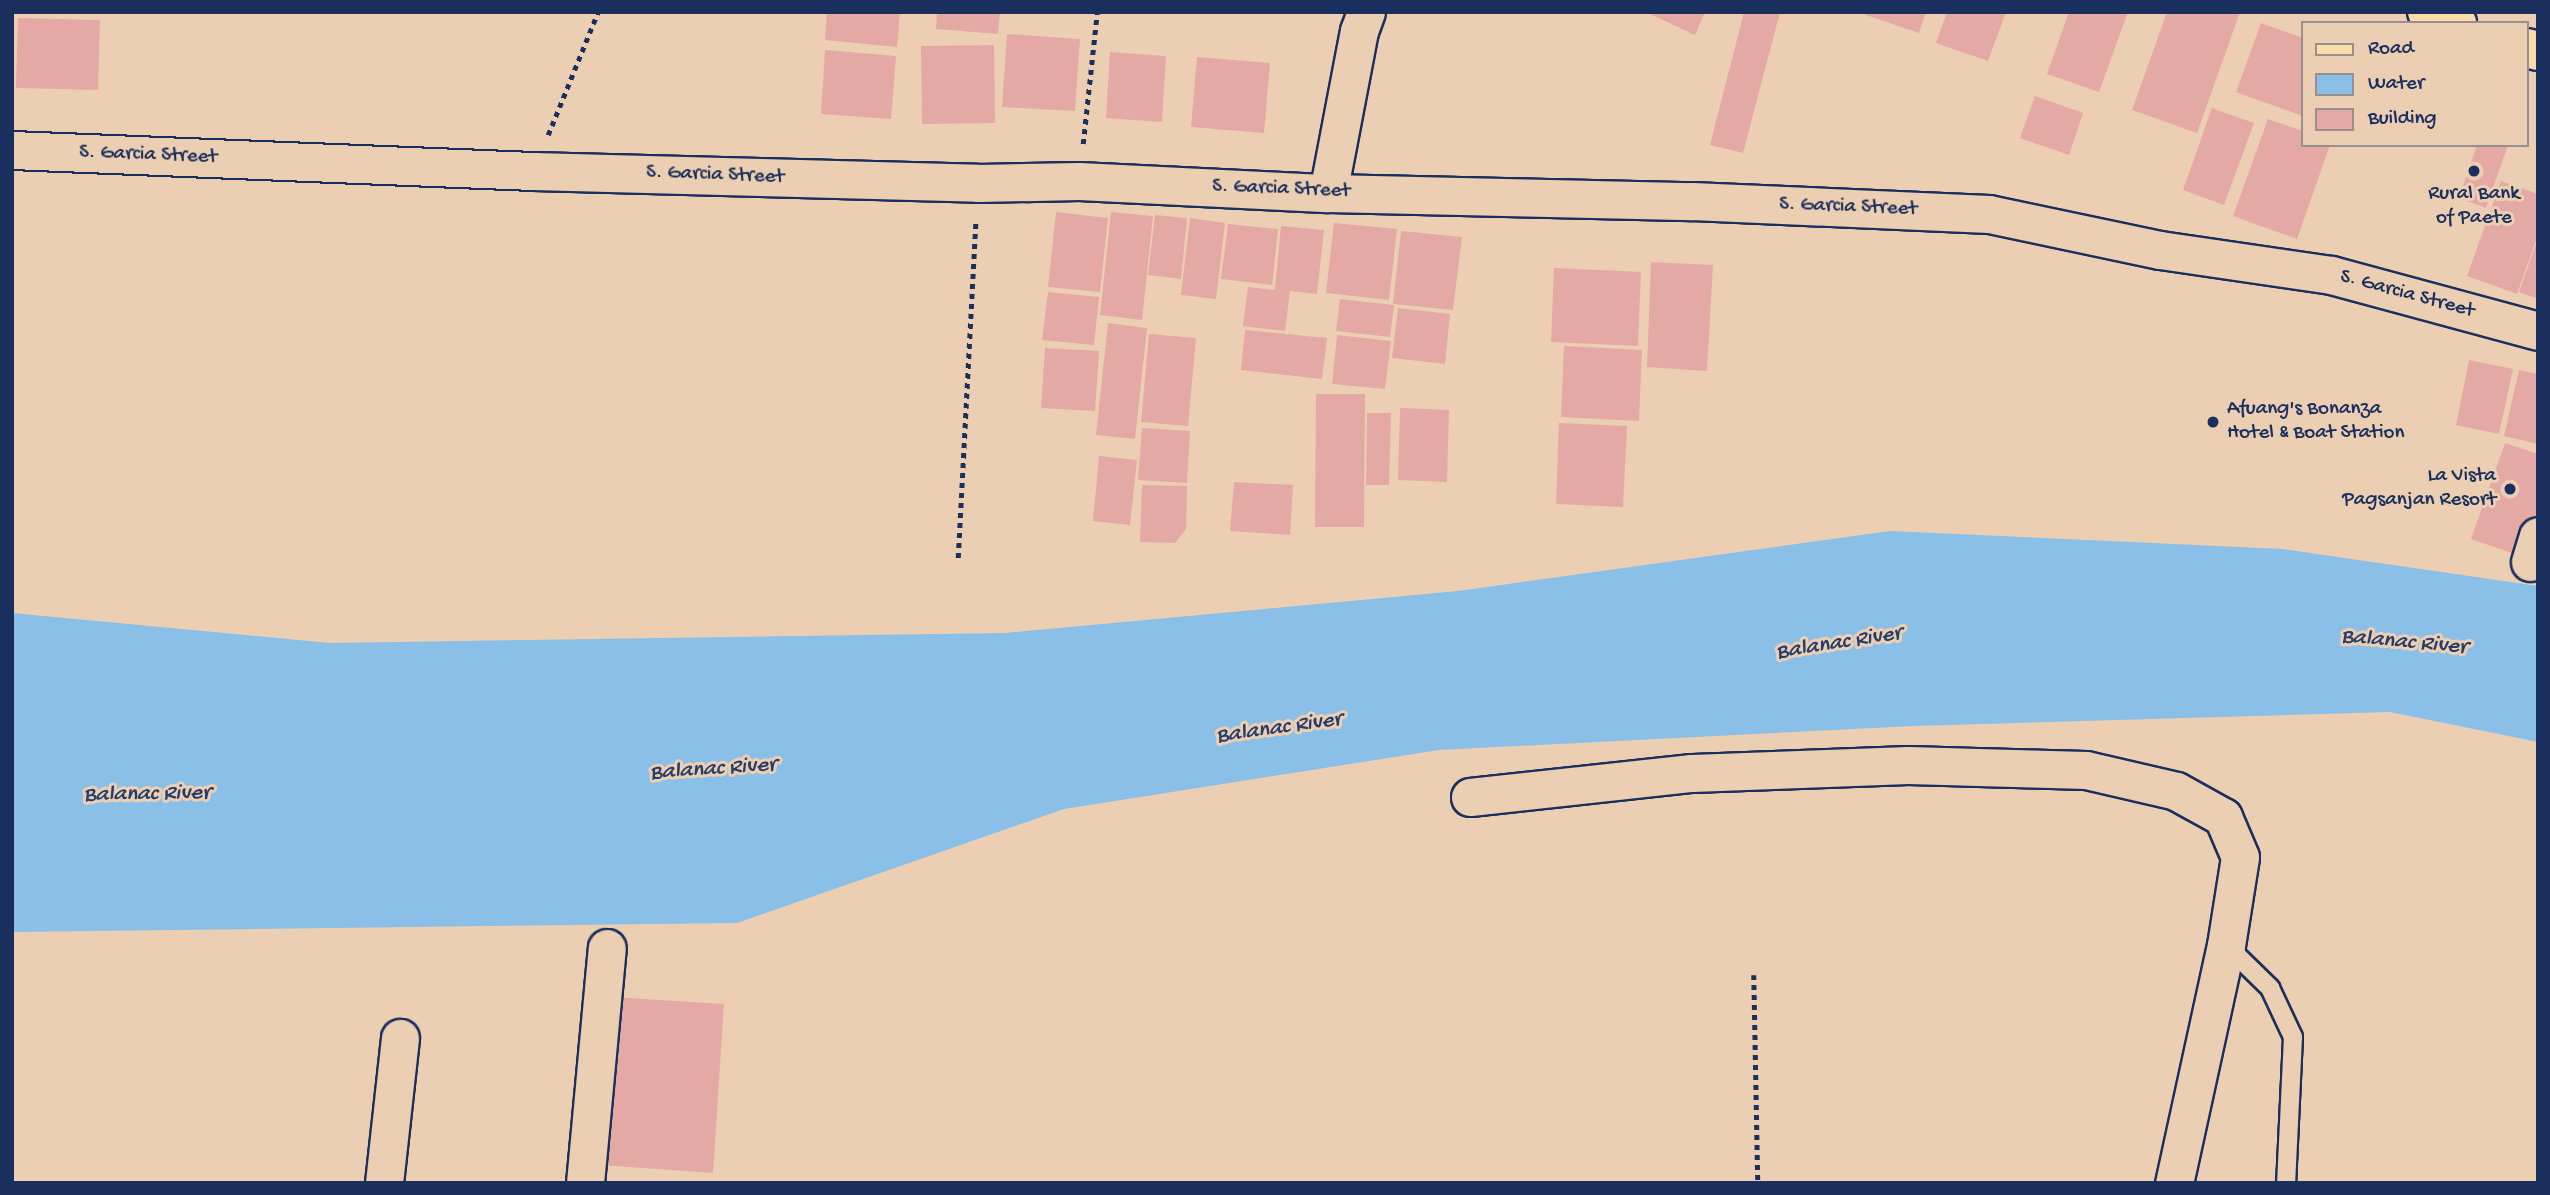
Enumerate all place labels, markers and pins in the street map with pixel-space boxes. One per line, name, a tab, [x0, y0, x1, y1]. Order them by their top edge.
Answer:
marker: Rural Bank of Paete	[2466, 163, 2482, 179]
place label: Rural Bank of Paete	[2428, 182, 2520, 232]
place label: Afuang's Bonanza Hotel & Boat Station	[2227, 397, 2404, 447]
marker: Afuang's Bonanza Hotel & Boat Station	[2205, 414, 2221, 430]
place label: La Vista Pagsanjan Resort	[2342, 464, 2496, 514]
marker: La Vista Pagsanjan Resort	[2502, 481, 2518, 497]

